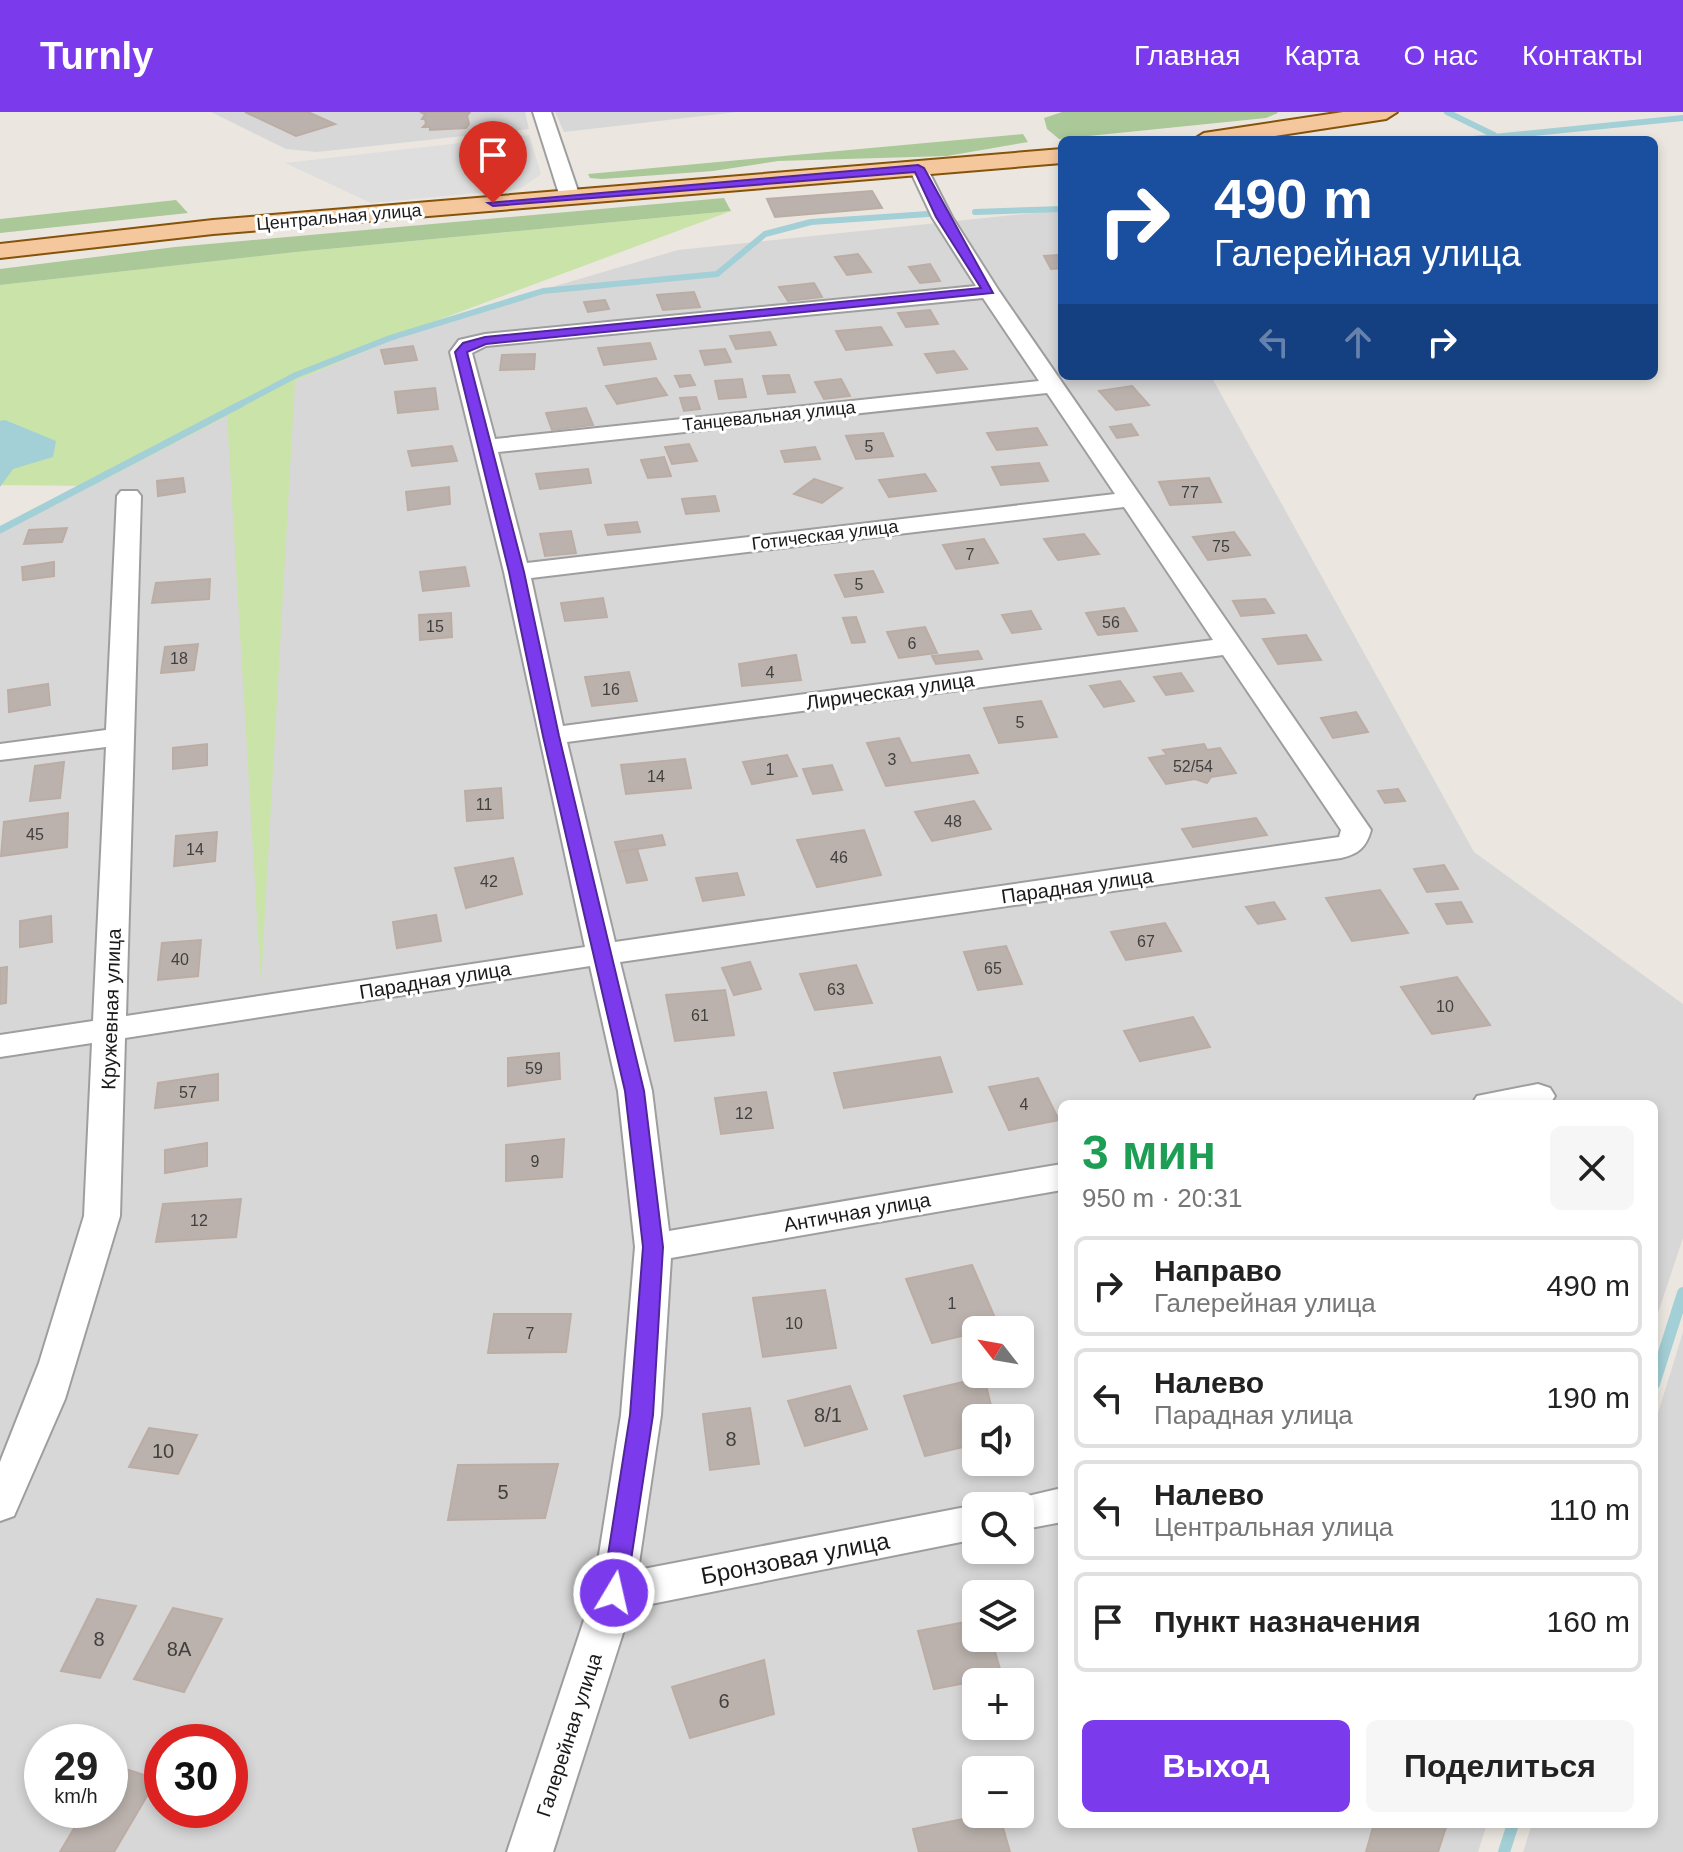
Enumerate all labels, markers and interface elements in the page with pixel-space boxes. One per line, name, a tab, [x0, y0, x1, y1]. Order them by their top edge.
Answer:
text: Turnly	[40, 35, 153, 77]
text: Главная	[1134, 40, 1241, 71]
text: Карта	[1285, 40, 1359, 71]
text: О нас	[1403, 40, 1478, 71]
text: Контакты	[1522, 40, 1643, 71]
pin	[459, 121, 527, 203]
icon: arrive	[471, 133, 515, 177]
text: 490 m	[1214, 167, 1373, 230]
icon: right	[1082, 168, 1186, 272]
street label: Центральная улица	[256, 200, 423, 234]
text: Галерейная улица	[1214, 233, 1521, 274]
icon: left	[1252, 320, 1296, 364]
icon: ahead	[1336, 320, 1380, 364]
icon: right	[1420, 320, 1464, 364]
street label: Танцевальная улица	[682, 397, 857, 435]
house number: 5	[865, 438, 874, 455]
house number: 77	[1181, 484, 1199, 501]
street label: Готическая улица	[751, 516, 900, 554]
house number: 75	[1212, 538, 1230, 555]
house number: 7	[966, 546, 975, 563]
house number: 5	[855, 576, 864, 593]
house number: 56	[1102, 614, 1120, 631]
house number: 15	[426, 618, 444, 635]
house number: 6	[908, 635, 917, 652]
house number: 18	[170, 650, 188, 667]
house number: 4	[766, 664, 775, 681]
street label: Лирическая улица	[804, 668, 976, 714]
house number: 16	[602, 681, 620, 698]
house number: 5	[1016, 714, 1025, 731]
house number: 3	[888, 751, 897, 768]
house number: 52/54	[1173, 758, 1213, 775]
house number: 1	[766, 761, 775, 778]
house number: 14	[647, 768, 665, 785]
house number: 11	[476, 796, 492, 813]
house number: 48	[944, 813, 962, 830]
house number: 45	[26, 826, 44, 843]
house number: 14	[186, 841, 204, 858]
house number: 46	[830, 849, 848, 866]
street label: Парадная улица	[1000, 864, 1155, 908]
house number: 42	[480, 873, 498, 890]
street label: Кружевная улица	[97, 927, 125, 1090]
house number: 67	[1137, 933, 1155, 950]
house number: 40	[171, 951, 189, 968]
street label: Парадная улица	[358, 957, 513, 1003]
house number: 65	[984, 960, 1002, 977]
house number: 63	[827, 981, 845, 998]
house number: 10	[1436, 998, 1454, 1015]
house number: 61	[691, 1007, 709, 1024]
house number: 59	[525, 1060, 543, 1077]
house number: 57	[179, 1084, 197, 1101]
house number: 4	[1020, 1096, 1029, 1113]
house number: 12	[735, 1105, 753, 1122]
text: 3 мин	[1082, 1126, 1216, 1179]
button: close	[1550, 1126, 1634, 1210]
house number: 9	[531, 1153, 540, 1170]
text: 950 m · 20:31	[1082, 1183, 1242, 1213]
street label: Античная улица	[782, 1188, 933, 1236]
house number: 12	[190, 1212, 208, 1229]
text: Направо	[1154, 1254, 1282, 1287]
icon: right	[1086, 1264, 1130, 1308]
text: 490 m	[1547, 1269, 1630, 1302]
text: Галерейная улица	[1154, 1288, 1376, 1318]
house number: 1	[948, 1295, 957, 1312]
house number: 10	[785, 1315, 803, 1332]
north arrow	[962, 1316, 1034, 1388]
map controls	[962, 1316, 1034, 1828]
house number: 7	[526, 1325, 535, 1342]
text: Налево	[1154, 1366, 1264, 1399]
icon: left	[1086, 1376, 1130, 1420]
text: 190 m	[1547, 1381, 1630, 1414]
text: Парадная улица	[1154, 1400, 1353, 1430]
house number: 8/1	[814, 1404, 842, 1426]
button: sound	[962, 1404, 1034, 1476]
house number: 8	[725, 1428, 737, 1450]
house number: 10	[152, 1440, 174, 1462]
text: Налево	[1154, 1478, 1264, 1511]
house number: 5	[497, 1481, 509, 1503]
icon: left	[1086, 1488, 1130, 1532]
button: search	[962, 1492, 1034, 1564]
text: 110 m	[1549, 1493, 1630, 1526]
text: Центральная улица	[1154, 1512, 1393, 1542]
street label: Бронзовая улица	[699, 1526, 892, 1589]
position arrow	[572, 1551, 656, 1635]
button: layers	[962, 1580, 1034, 1652]
icon: arrive	[1086, 1600, 1130, 1644]
text: Пункт назначения	[1154, 1605, 1421, 1638]
text: 160 m	[1547, 1605, 1630, 1638]
house number: 8	[93, 1628, 105, 1650]
house number: 8А	[167, 1638, 192, 1660]
street label: Галерейная улица	[532, 1650, 606, 1820]
button: +	[962, 1668, 1034, 1740]
house number: 6	[718, 1690, 730, 1712]
button: Выход	[1082, 1720, 1350, 1812]
button: Поделиться	[1366, 1720, 1634, 1812]
speed limit sign: 30	[144, 1724, 248, 1828]
text: 29	[54, 1744, 98, 1788]
button: −	[962, 1756, 1034, 1828]
text: km/h	[54, 1785, 98, 1807]

